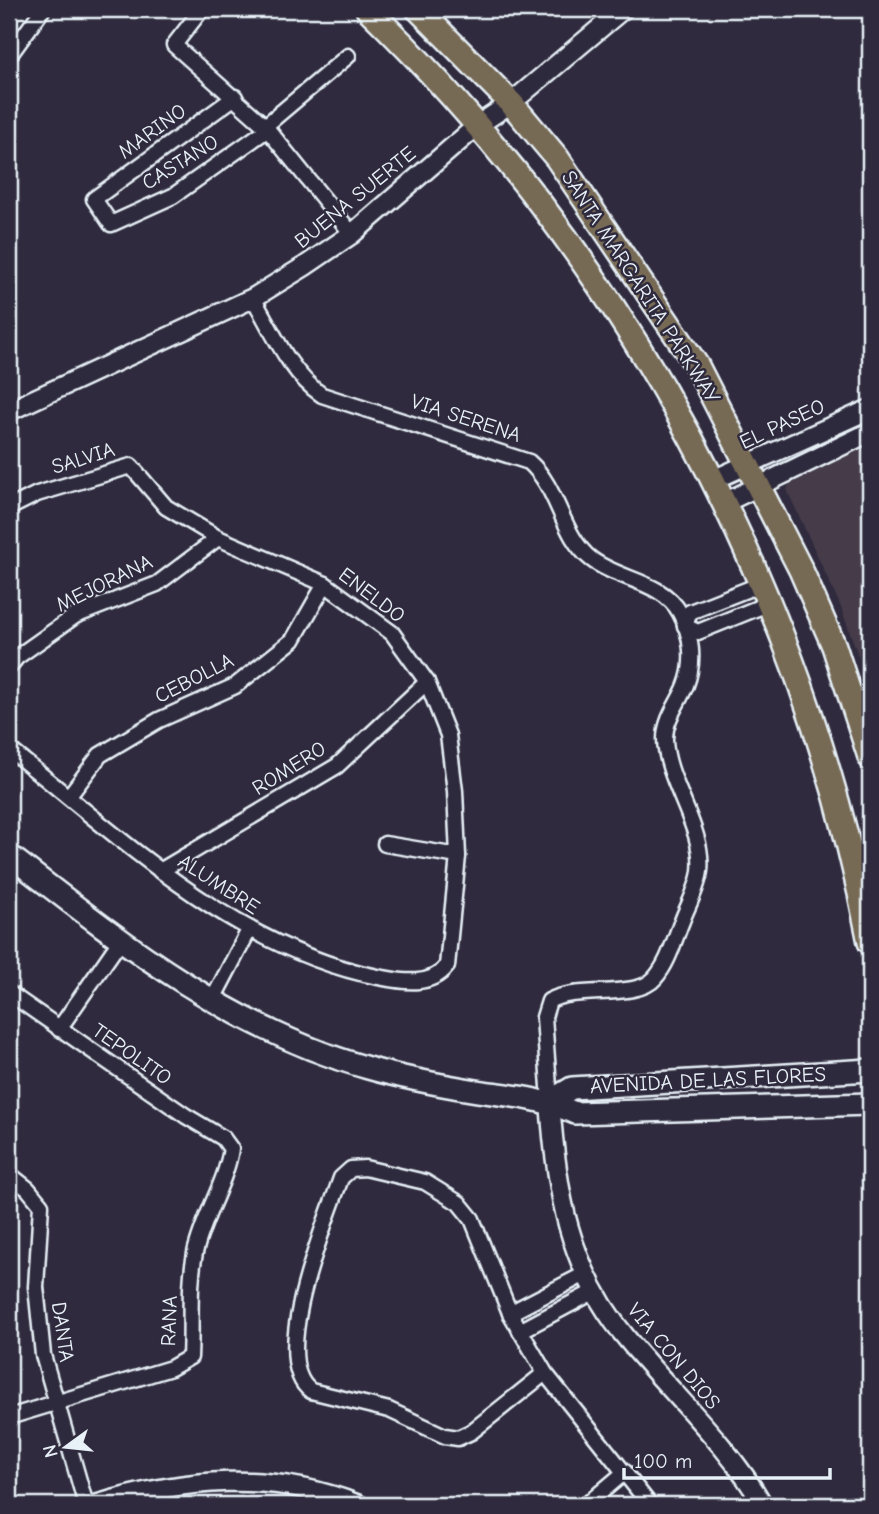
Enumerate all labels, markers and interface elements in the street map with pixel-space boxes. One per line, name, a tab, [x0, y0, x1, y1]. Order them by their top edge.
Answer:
street label: MARINO	[113, 98, 191, 164]
street label: CASTANO	[137, 129, 223, 195]
street label: BUENA SUERTE	[290, 141, 420, 253]
street label: SANTA MARGARITA PARKWAY	[557, 166, 726, 408]
street label: VIA SERENA	[408, 389, 524, 447]
street label: EL PASEO	[736, 394, 828, 454]
street label: SALVIA	[49, 437, 117, 479]
street label: MEJORANA	[52, 549, 156, 617]
street label: ENELDO	[334, 562, 410, 628]
street label: CEBOLLA	[151, 648, 237, 708]
street label: ROMERO	[248, 736, 330, 800]
street label: ALUMBRE	[174, 849, 264, 919]
street label: TEPOLITO	[88, 1018, 176, 1090]
street label: AVENIDA DE LAS FLORES	[589, 1062, 827, 1098]
street label: RANA	[156, 1295, 182, 1347]
street label: VIA CON DIOS	[623, 1298, 725, 1414]
street label: DANTA	[47, 1300, 79, 1364]
north arrow	[32, 1412, 102, 1482]
scale bar	[624, 1437, 830, 1481]
text: N	[38, 1442, 63, 1460]
text: 100 m	[634, 1449, 692, 1473]

